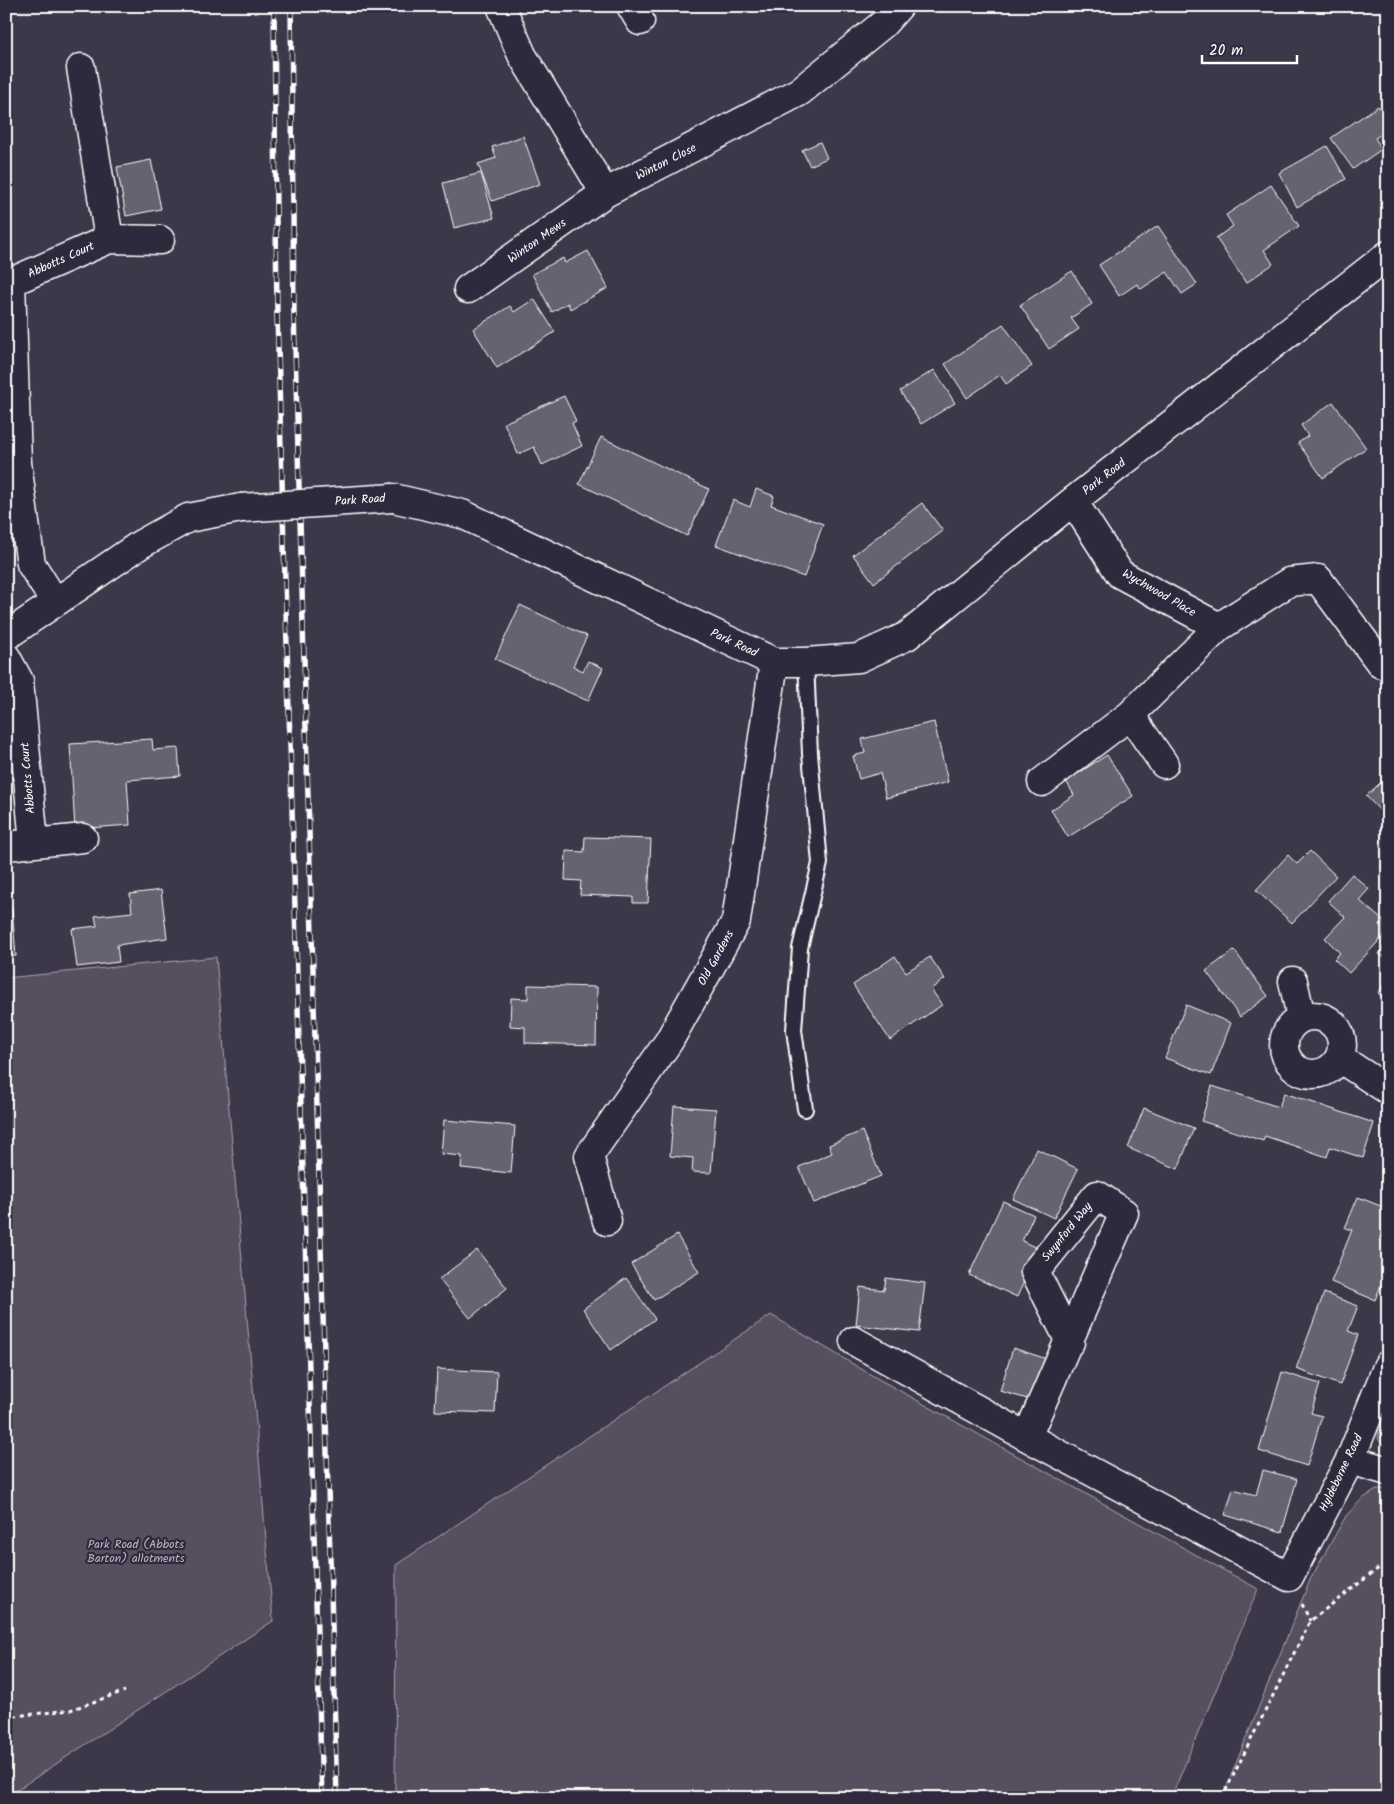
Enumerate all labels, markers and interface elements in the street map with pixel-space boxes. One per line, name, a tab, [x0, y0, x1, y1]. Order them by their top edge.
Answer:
scale bar	[1202, 32, 1296, 64]
text: 20 m	[1209, 39, 1243, 63]
street label: Winton Close	[632, 138, 700, 185]
street label: Winton Mews	[504, 214, 570, 268]
street label: Abbotts Court	[24, 237, 98, 283]
street label: Park Road	[1078, 453, 1131, 500]
street label: Park Road	[334, 489, 387, 511]
street label: Wychwood Place	[1119, 564, 1200, 622]
street label: Park Road	[707, 624, 762, 663]
street label: Abbotts Court	[15, 741, 41, 814]
street label: Old Gardens	[693, 927, 739, 989]
street label: Swynford Way	[1037, 1198, 1097, 1266]
street label: Hyldeborne Road	[1314, 1430, 1368, 1515]
park label: Park Road (Abbots Barton) allotments	[87, 1535, 185, 1568]

